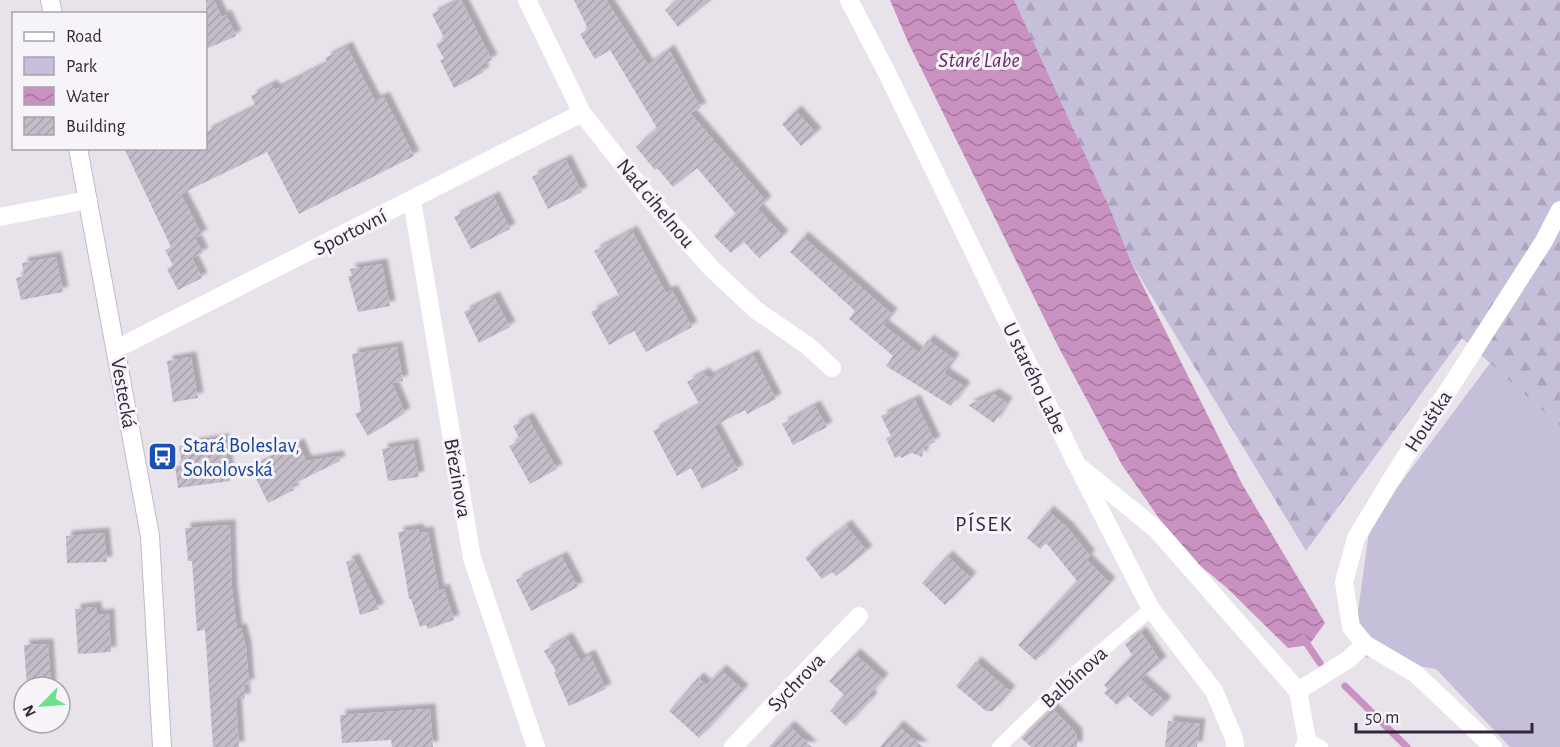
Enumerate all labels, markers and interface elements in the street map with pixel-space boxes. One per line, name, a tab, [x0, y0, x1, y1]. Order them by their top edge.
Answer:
legend	[12, 12, 207, 150]
text: Road	[66, 28, 102, 46]
water label: Staré Labe	[938, 49, 1020, 71]
text: Park	[66, 58, 98, 76]
text: Water	[66, 88, 109, 106]
text: Building	[66, 118, 126, 136]
street label: Nad cihelnou	[613, 155, 699, 252]
street label: Sportovní	[310, 205, 391, 260]
street label: U starého Labe	[999, 319, 1070, 437]
street label: Vestecká	[107, 356, 140, 430]
street label: Houštka	[1401, 387, 1456, 456]
place label: Stará Boleslav, Sokolovská	[183, 435, 300, 480]
street label: Březinova	[440, 437, 475, 520]
bus stop icon: Stará Boleslav, Sokolovská	[146, 441, 178, 473]
district label: PÍSEK	[955, 512, 1013, 535]
street label: Balbínova	[1037, 642, 1112, 712]
street label: Sychrova	[764, 649, 829, 716]
north arrow	[12, 675, 72, 735]
scale bar	[1356, 696, 1532, 734]
text: N	[20, 702, 39, 719]
text: 50 m	[1365, 709, 1399, 727]

